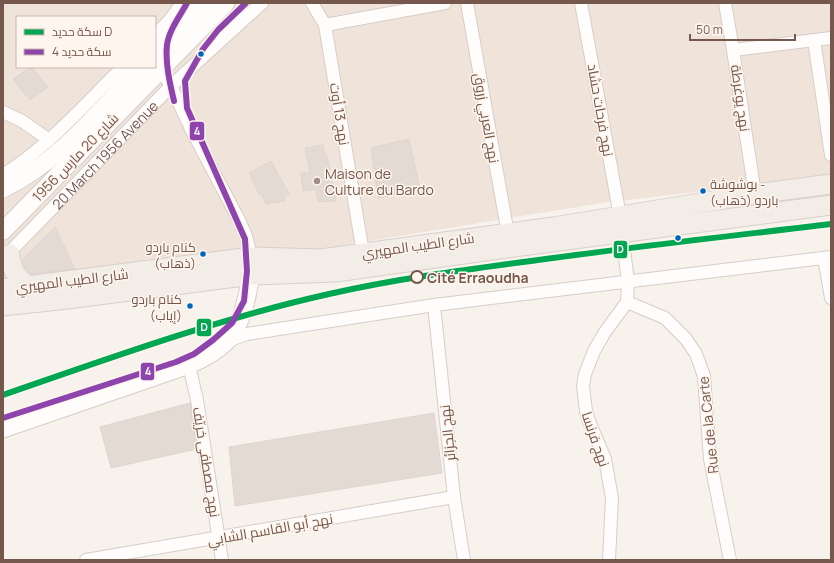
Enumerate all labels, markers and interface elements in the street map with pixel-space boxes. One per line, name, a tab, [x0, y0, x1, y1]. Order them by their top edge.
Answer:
legend	[16, 16, 156, 68]
scale bar	[690, 16, 795, 42]
text: 50 m	[696, 21, 723, 38]
text: سكة حديد D	[52, 23, 112, 40]
text: سكة حديد 4	[52, 43, 111, 60]
unlabelled marker	[196, 49, 206, 59]
street label: نهج فرحات حشاد	[584, 62, 618, 158]
street label: نهج يوغرطة	[727, 63, 755, 133]
street label: نهج العربي زروق	[467, 71, 504, 165]
street label: نهج 13 أوت	[326, 81, 354, 147]
street label: 20 March 1956 Avenue	[47, 96, 162, 213]
street label: شارع 20 مارس 1956	[28, 108, 122, 206]
line badge: 4	[189, 121, 205, 141]
text: 4	[194, 123, 201, 138]
place label: Maison de Culture du Bardo	[325, 164, 434, 199]
place label: بوشوشة - باردو (ذهاب)	[710, 175, 779, 209]
marker: Maison de Culture du Bardo	[312, 176, 322, 186]
marker: بوشوشة - باردو (ذهاب)	[698, 186, 708, 196]
street label: شارع الطيب المهيري	[360, 228, 476, 265]
unlabelled marker	[673, 233, 683, 243]
place label: كنام باردو (ذهاب)	[145, 238, 196, 272]
line badge: D	[613, 240, 628, 259]
text: D	[616, 241, 624, 256]
marker: كنام باردو (ذهاب)	[198, 249, 208, 259]
street label: شارع الطيب المهيري	[14, 264, 130, 299]
place label: Cité Erraoudha	[427, 268, 529, 287]
marker: Cité Erraoudha	[410, 270, 424, 284]
place label: كنام باردو (إياب)	[131, 290, 182, 324]
marker: كنام باردو (إياب)	[185, 301, 195, 311]
line badge: D	[196, 318, 212, 337]
text: D	[200, 319, 208, 334]
line badge: 4	[140, 362, 155, 381]
text: 4	[145, 363, 152, 378]
street label: Rue de la Carte	[693, 375, 723, 475]
street label: نهج الجزائر	[435, 404, 460, 463]
street label: نهج مصطفى خريّف	[189, 405, 225, 519]
street label: نهج فرنسا	[578, 409, 614, 469]
street label: نهج أبو القاسم الشابي	[206, 509, 335, 552]

